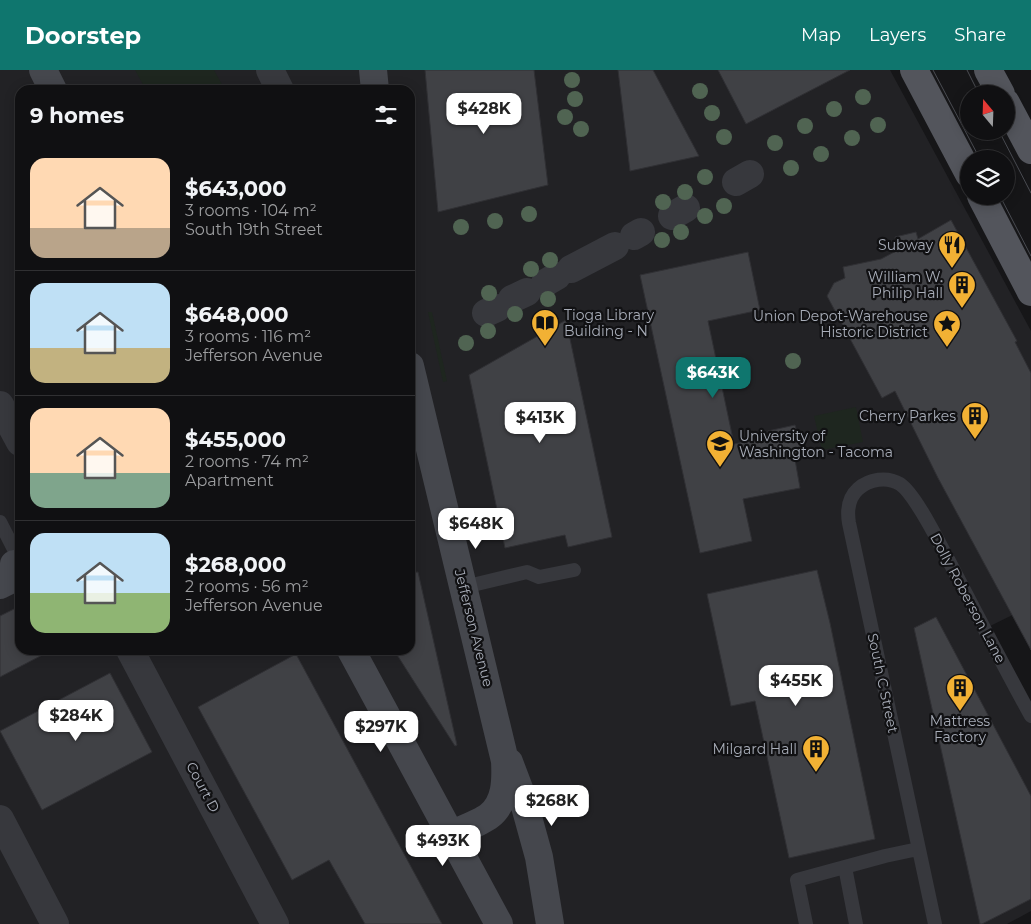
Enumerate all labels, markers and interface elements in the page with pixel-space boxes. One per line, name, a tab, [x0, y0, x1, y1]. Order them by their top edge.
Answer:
text: Doorstep	[25, 21, 141, 50]
text: Map	[801, 24, 841, 46]
text: Layers	[869, 24, 926, 46]
text: Share	[954, 24, 1006, 46]
north arrow	[960, 85, 1015, 140]
map controls	[960, 85, 1015, 205]
pin: $428K	[449, 92, 519, 135]
text: $428K	[457, 99, 511, 118]
icon: filters	[372, 101, 400, 129]
text: 9 homes	[30, 103, 124, 128]
button: layers	[960, 150, 1015, 205]
text: $643,000	[185, 176, 287, 201]
icon: home	[70, 178, 130, 238]
text: 3 rooms · 104 m²	[185, 201, 317, 220]
text: South 19th Street	[185, 220, 323, 239]
restaurant icon: Subway	[937, 230, 967, 269]
place label: Subway	[878, 236, 933, 254]
place label: William W. Philip Hall	[868, 268, 943, 302]
building icon: William W. Philip Hall	[947, 270, 977, 309]
text: $648,000	[185, 302, 289, 327]
icon: home	[70, 303, 130, 363]
place label: Tioga Library Building - N	[564, 306, 654, 340]
place label: Union Depot-Warehouse Historic District	[753, 307, 928, 341]
library icon: Tioga Library Building - N	[530, 308, 560, 347]
place icon: Union Depot-Warehouse Historic District	[932, 309, 962, 348]
text: 3 rooms · 116 m²	[185, 327, 311, 346]
text: Jefferson Avenue	[185, 346, 323, 365]
pin: $643K	[678, 356, 748, 399]
text: $643K	[687, 363, 739, 382]
building icon: Cherry Parkes	[960, 401, 990, 440]
pin: $413K	[505, 402, 575, 444]
place label: Cherry Parkes	[859, 407, 956, 425]
text: $413K	[516, 408, 564, 427]
text: $455,000	[185, 427, 286, 452]
place label: University of Washington - Tacoma	[739, 427, 893, 461]
icon: home	[70, 428, 130, 488]
school or university icon: University of Washington - Tacoma	[705, 429, 735, 468]
text: 2 rooms · 74 m²	[185, 452, 309, 471]
text: Apartment	[185, 471, 274, 490]
pin: $648K	[441, 508, 511, 550]
text: $648K	[449, 514, 503, 533]
street label: Dolly Roberson Lane	[926, 530, 1010, 666]
text: $268,000	[185, 552, 286, 577]
icon: home	[70, 553, 130, 613]
street label: Jefferson Avenue	[450, 566, 497, 689]
text: 2 rooms · 56 m²	[185, 577, 309, 596]
text: Jefferson Avenue	[185, 596, 323, 615]
street label: South C Street	[864, 631, 902, 735]
pin: $455K	[761, 664, 831, 707]
text: $455K	[770, 671, 822, 690]
building icon: Mattress Factory	[945, 673, 975, 712]
pin: $284K	[41, 700, 111, 742]
text: $284K	[49, 706, 103, 725]
pin: $297K	[346, 710, 416, 753]
place label: Mattress Factory	[930, 712, 990, 746]
text: $297K	[355, 717, 407, 736]
building icon: Milgard Hall	[801, 734, 831, 773]
place label: Milgard Hall	[712, 740, 797, 758]
street label: Court D	[182, 759, 224, 815]
pin: $268K	[517, 784, 587, 827]
text: $268K	[526, 791, 578, 810]
pin: $493K	[408, 824, 478, 867]
text: $493K	[417, 831, 469, 850]

